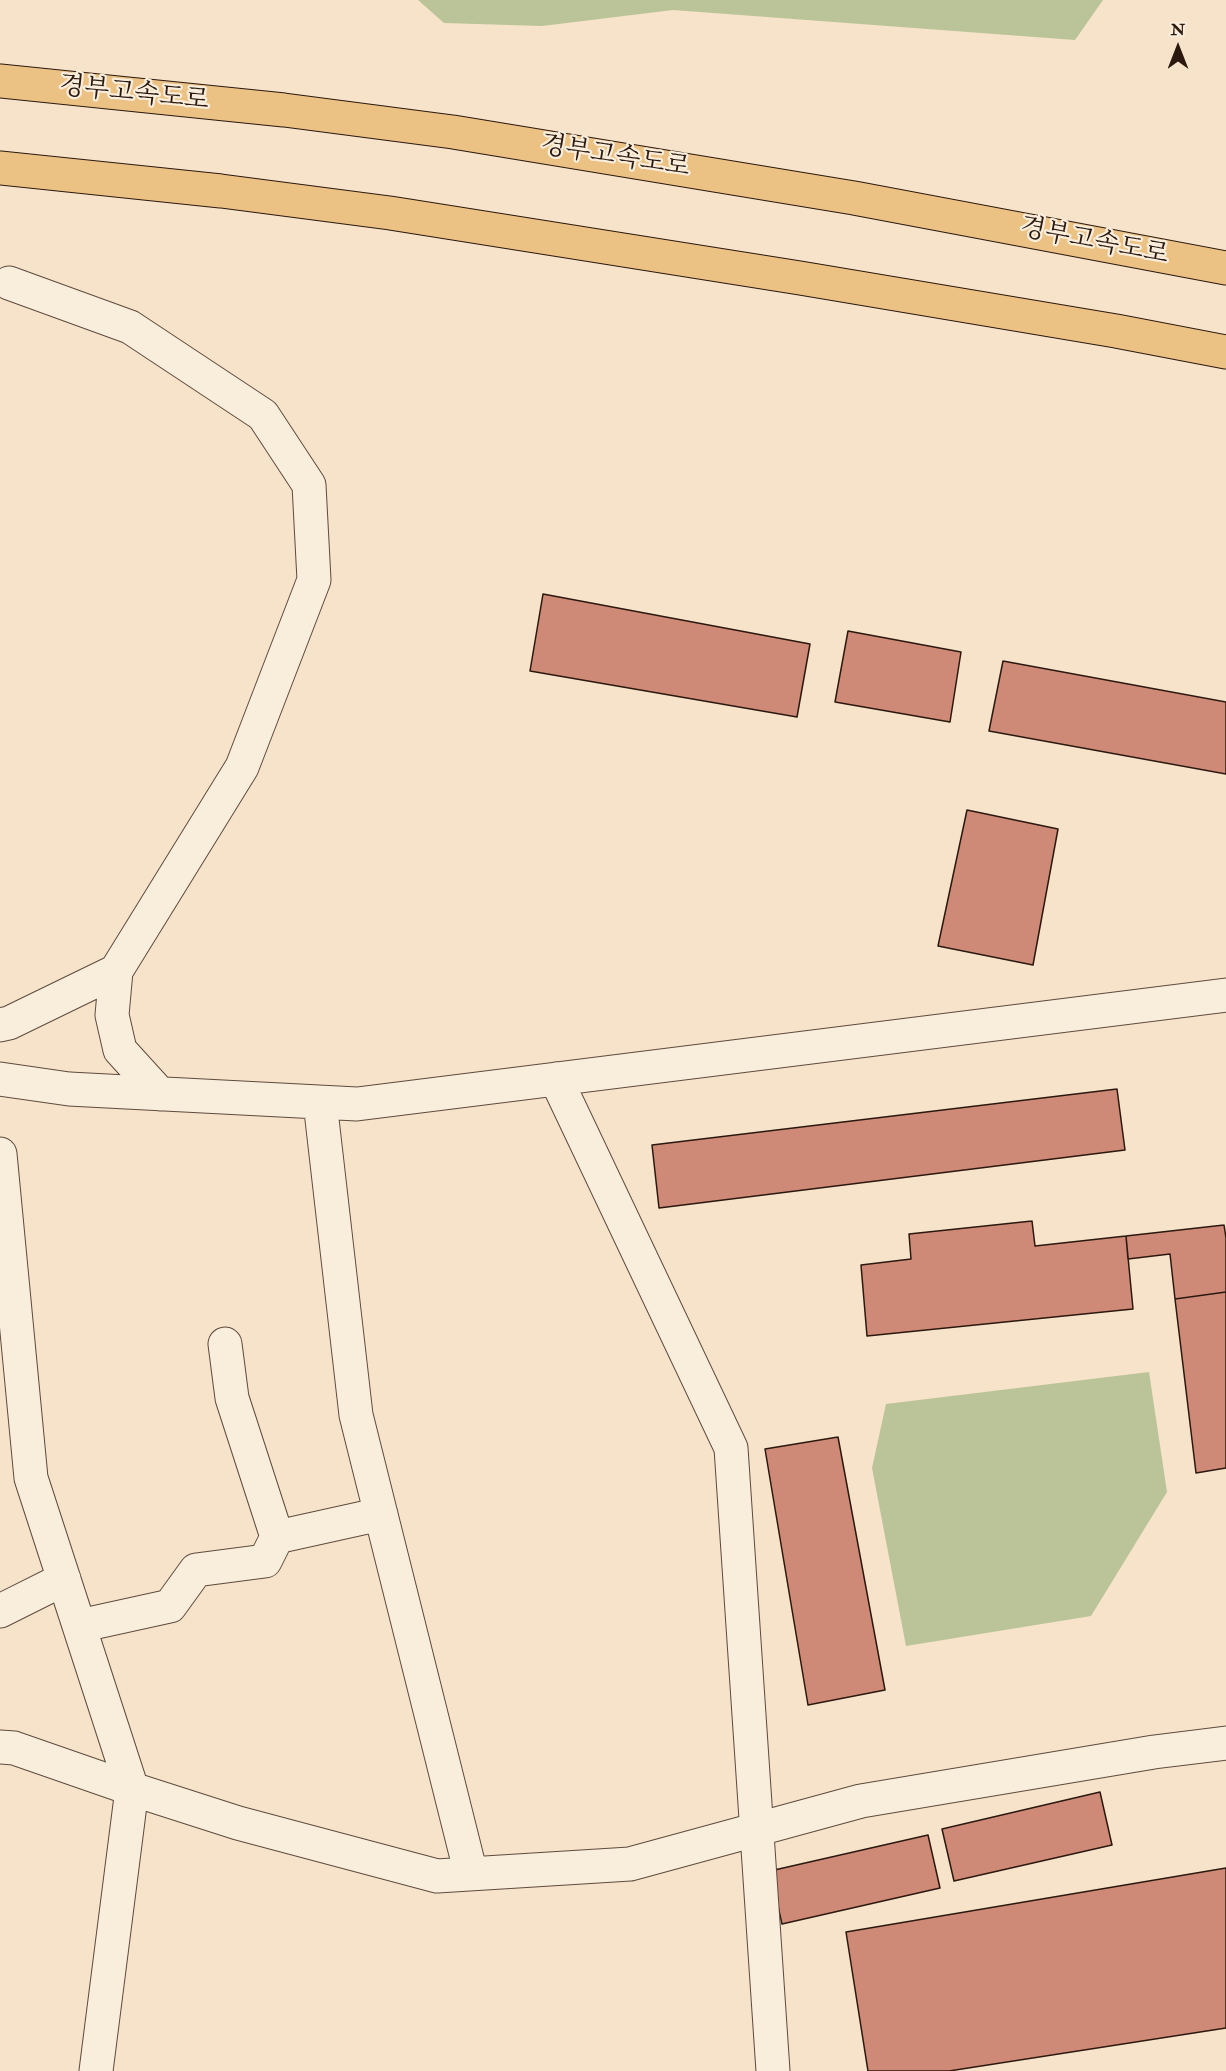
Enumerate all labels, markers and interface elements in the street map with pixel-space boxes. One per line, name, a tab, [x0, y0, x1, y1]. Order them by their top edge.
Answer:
north arrow	[1148, 18, 1208, 78]
text: N	[1171, 20, 1185, 40]
street label: 경부고속도로	[57, 72, 211, 118]
street label: 경부고속도로	[538, 131, 692, 185]
street label: 경부고속도로	[1017, 213, 1171, 273]

